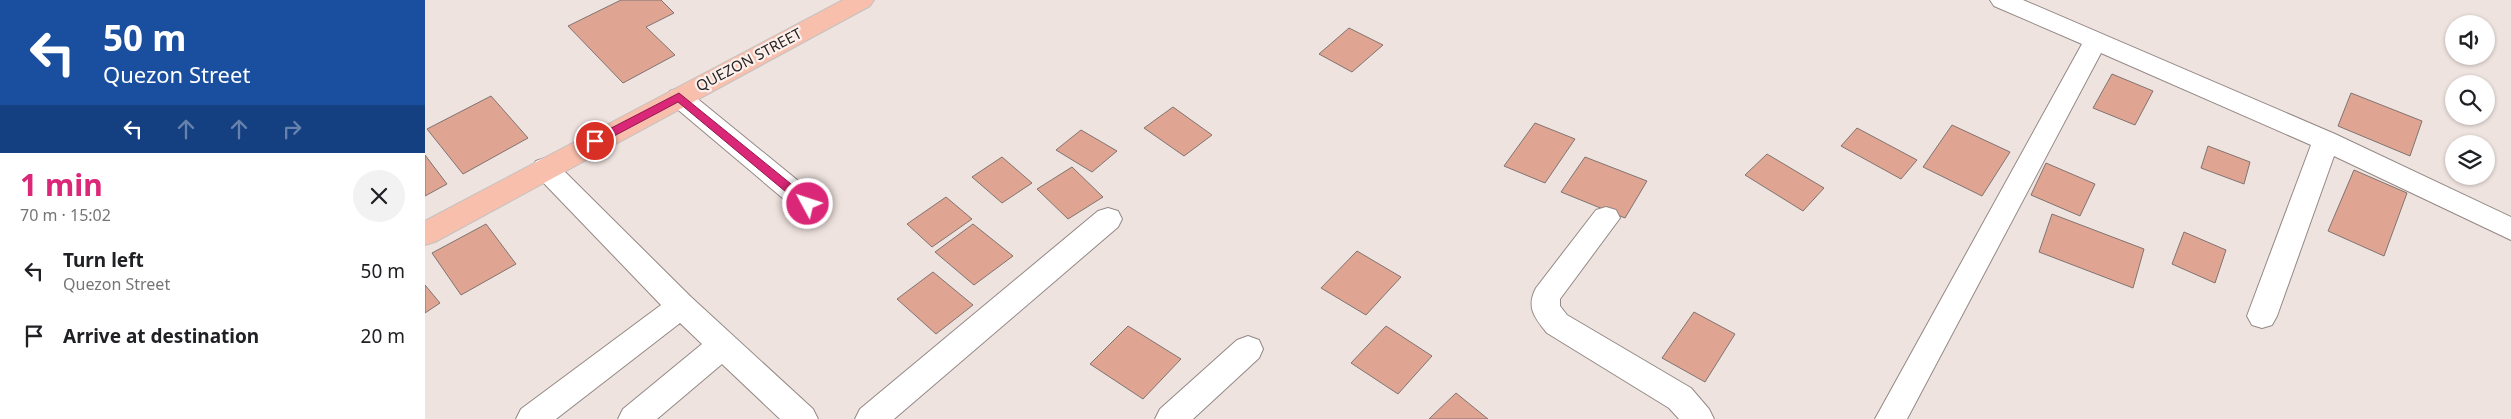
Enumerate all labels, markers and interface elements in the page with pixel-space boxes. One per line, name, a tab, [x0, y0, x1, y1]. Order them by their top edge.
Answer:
text: 50 m	[103, 14, 186, 61]
map controls	[2445, 15, 2495, 185]
button: sound	[2445, 15, 2495, 65]
icon: left	[20, 20, 85, 85]
street label: QUEZON STREET	[692, 22, 806, 96]
text: Quezon Street	[103, 59, 250, 89]
button: search	[2445, 75, 2495, 125]
icon: left	[119, 115, 147, 143]
icon: ahead	[172, 115, 200, 143]
icon: ahead	[225, 115, 253, 143]
icon: right	[278, 115, 306, 143]
pin	[574, 120, 616, 162]
icon: arrive	[581, 127, 609, 155]
button: layers	[2445, 135, 2495, 185]
text: 1 min	[20, 164, 103, 205]
button: close	[353, 170, 405, 222]
position arrow	[781, 177, 833, 229]
text: 70 m · 15:02	[20, 204, 111, 226]
text: Turn left	[63, 247, 144, 273]
icon: left	[20, 257, 48, 285]
text: 50 m	[361, 258, 405, 284]
text: Quezon Street	[63, 273, 170, 295]
icon: arrive	[20, 322, 48, 350]
text: Arrive at destination	[63, 323, 259, 349]
text: 20 m	[361, 323, 405, 349]

